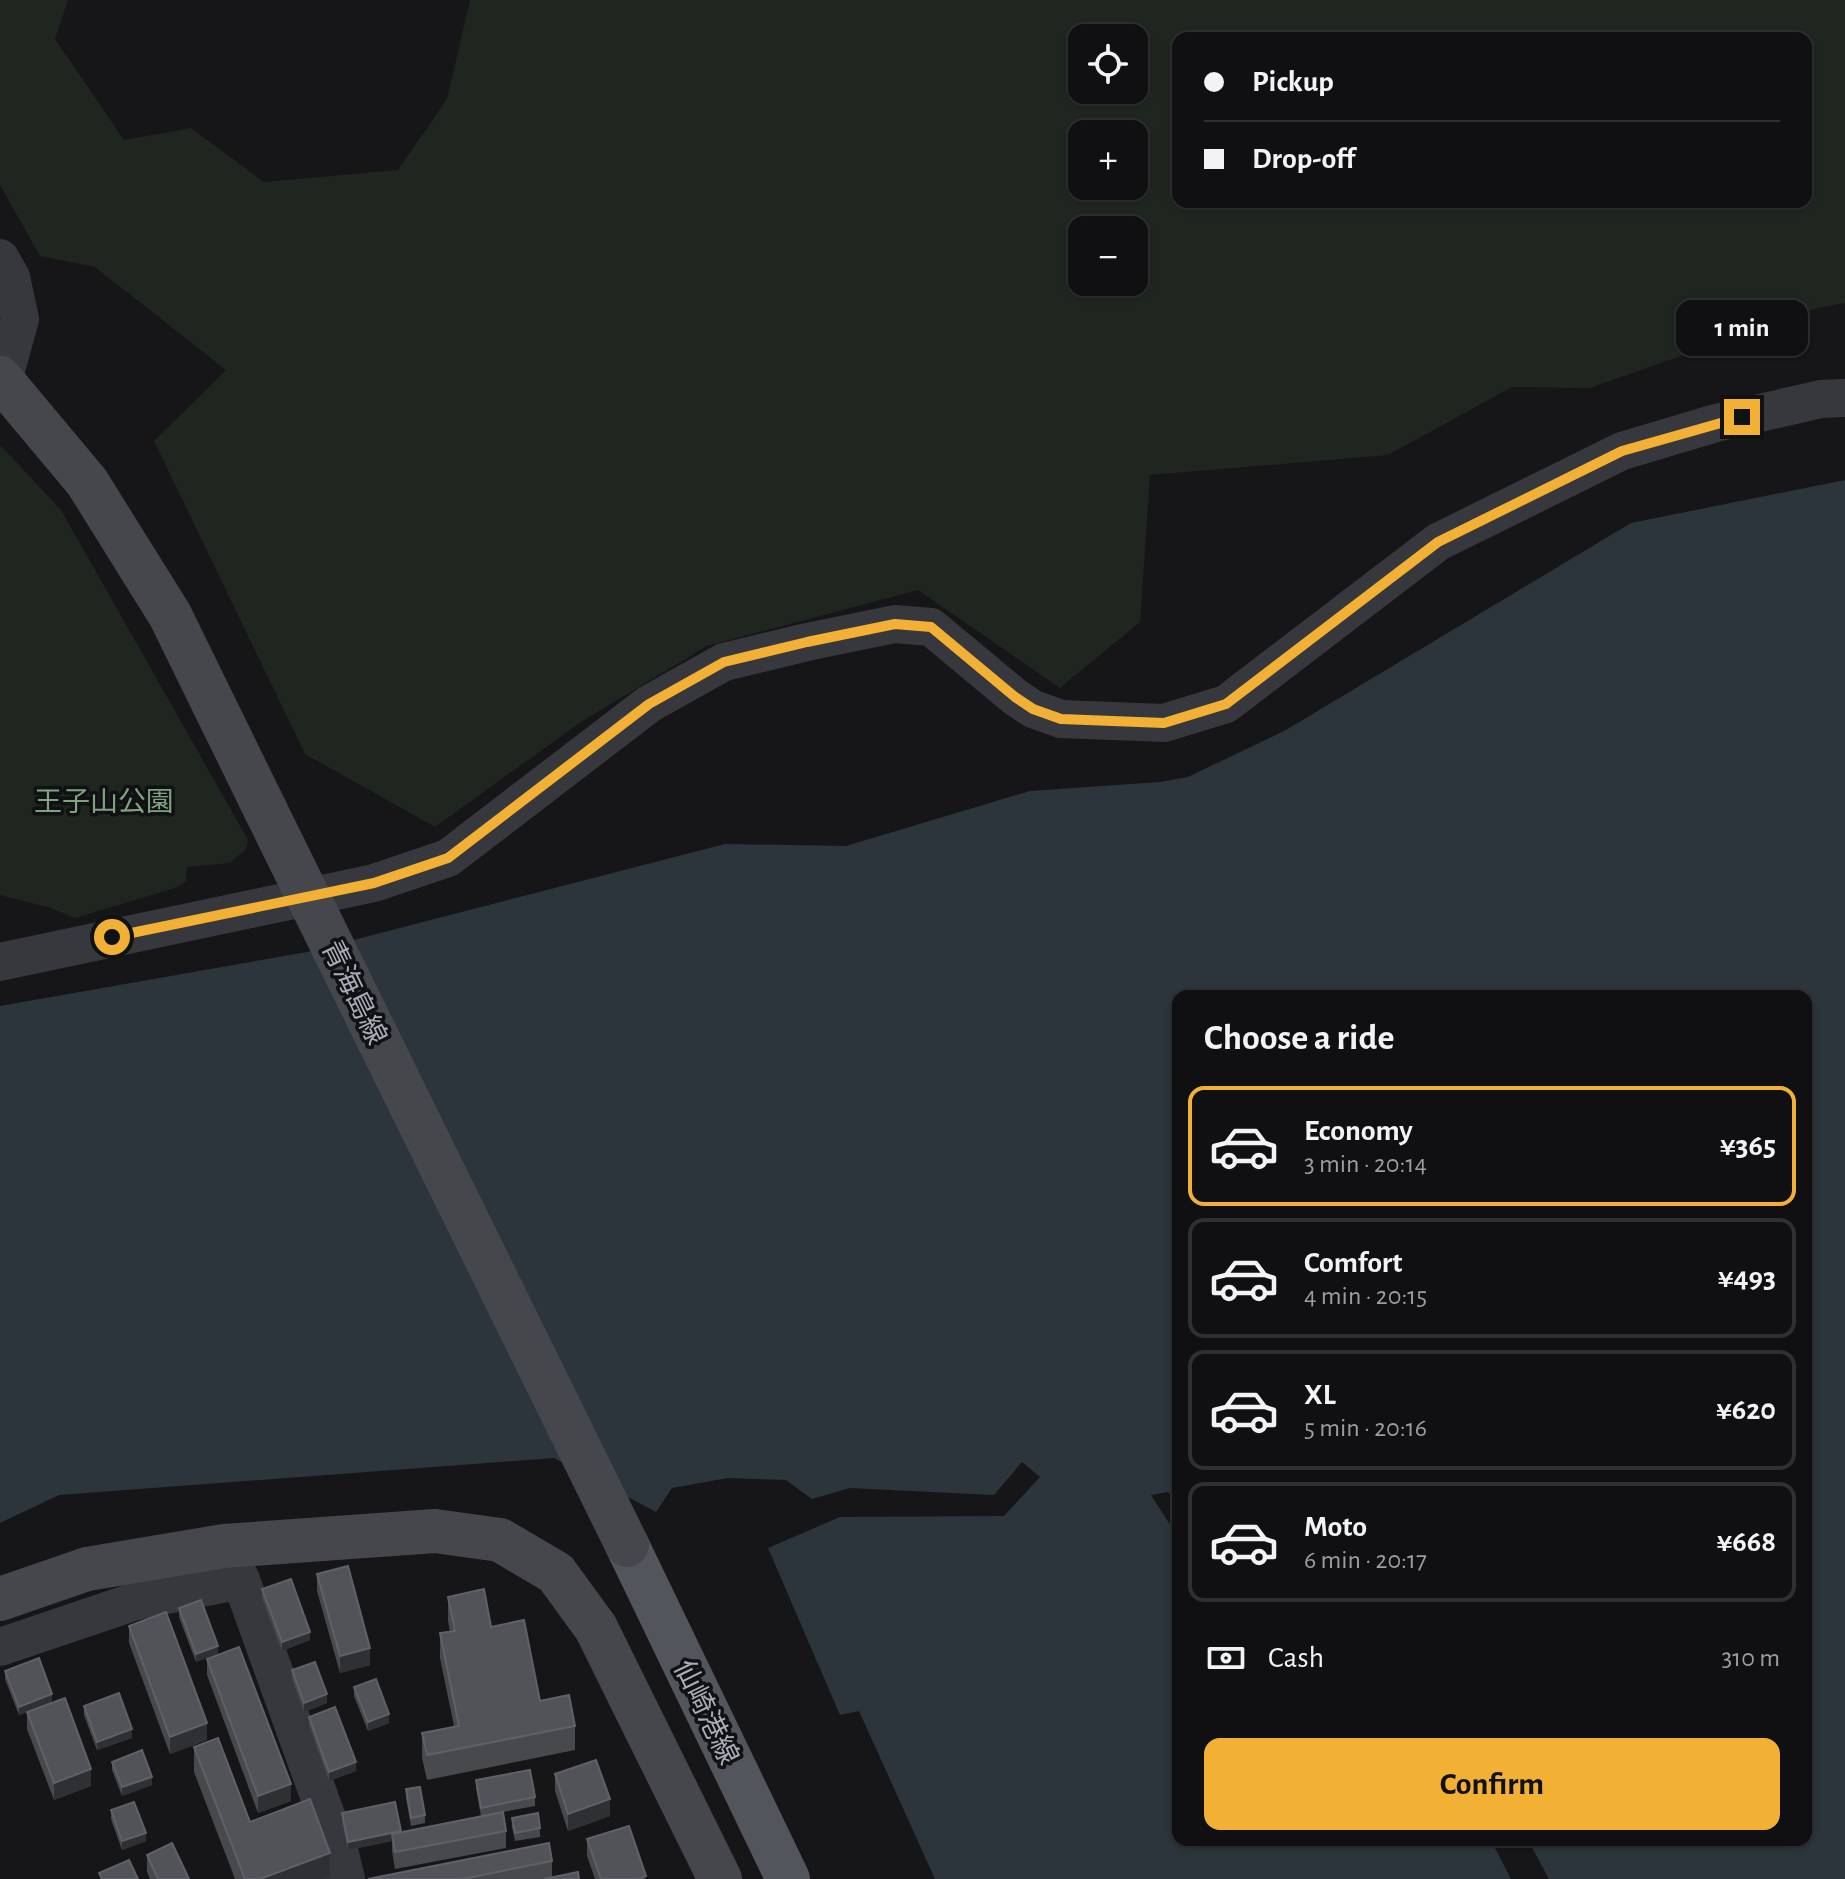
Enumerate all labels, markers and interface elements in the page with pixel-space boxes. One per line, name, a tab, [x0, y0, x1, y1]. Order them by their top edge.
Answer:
map controls	[1068, 24, 1148, 296]
button: locate	[1068, 24, 1148, 104]
text: Pickup	[1252, 67, 1334, 97]
button: +	[1068, 120, 1148, 200]
text: Drop-off	[1252, 144, 1355, 174]
button: −	[1068, 216, 1148, 296]
callout: 1 min	[1676, 301, 1808, 357]
text: 1 min	[1715, 315, 1769, 341]
route end	[1724, 399, 1760, 435]
park label: 王子山公園	[34, 788, 174, 817]
route start	[94, 919, 130, 955]
street label: 青海島線	[316, 936, 392, 1049]
text: Choose a ride	[1204, 1020, 1394, 1056]
icon: car	[1208, 1110, 1280, 1182]
text: Economy	[1304, 1116, 1413, 1146]
text: ¥365	[1720, 1131, 1776, 1161]
text: 3 min · 20:14	[1304, 1151, 1427, 1177]
icon: car	[1208, 1242, 1280, 1314]
text: Comfort	[1304, 1248, 1403, 1278]
text: ¥493	[1718, 1263, 1776, 1293]
text: 4 min · 20:15	[1304, 1283, 1427, 1309]
icon: car	[1208, 1374, 1280, 1446]
text: XL	[1304, 1380, 1336, 1410]
text: ¥620	[1716, 1395, 1776, 1425]
text: 5 min · 20:16	[1304, 1415, 1427, 1441]
icon: car	[1208, 1506, 1280, 1578]
text: Moto	[1304, 1512, 1367, 1542]
text: ¥668	[1716, 1527, 1776, 1557]
text: 6 min · 20:17	[1304, 1547, 1427, 1573]
icon: cash	[1204, 1636, 1248, 1680]
text: Cash	[1268, 1643, 1324, 1673]
text: 310 m	[1722, 1645, 1780, 1671]
street label: 仙崎港線	[668, 1656, 744, 1769]
button: Confirm	[1204, 1738, 1780, 1830]

